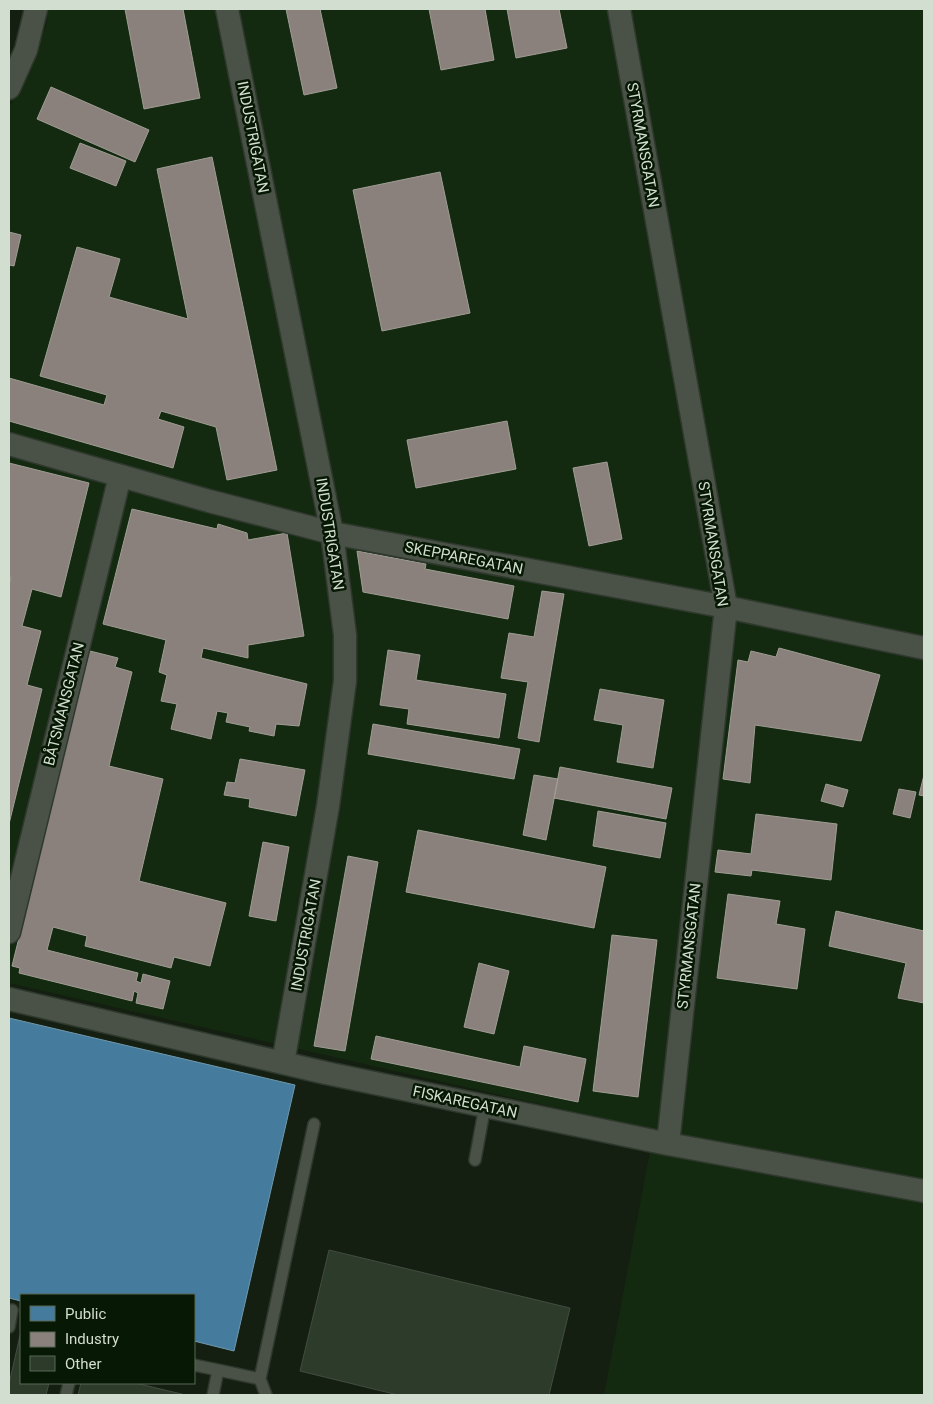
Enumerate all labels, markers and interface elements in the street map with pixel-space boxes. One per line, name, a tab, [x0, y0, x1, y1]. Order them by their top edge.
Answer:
street label: INDUSTRIGATAN	[233, 80, 273, 194]
street label: STYRMANSGATAN	[623, 81, 663, 209]
street label: INDUSTRIGATAN	[312, 477, 348, 591]
street label: STYRMANSGATAN	[694, 480, 732, 608]
street label: SKEPPAREGATAN	[403, 538, 525, 578]
street label: BÅTSMANSGATAN	[40, 640, 88, 768]
street label: INDUSTRIGATAN	[287, 878, 325, 992]
street label: STYRMANSGATAN	[673, 882, 705, 1010]
street label: FISKAREGATAN	[411, 1082, 519, 1122]
legend	[20, 1294, 195, 1384]
text: Public	[65, 1305, 106, 1323]
text: Industry	[65, 1330, 119, 1348]
text: Other	[65, 1355, 102, 1373]

